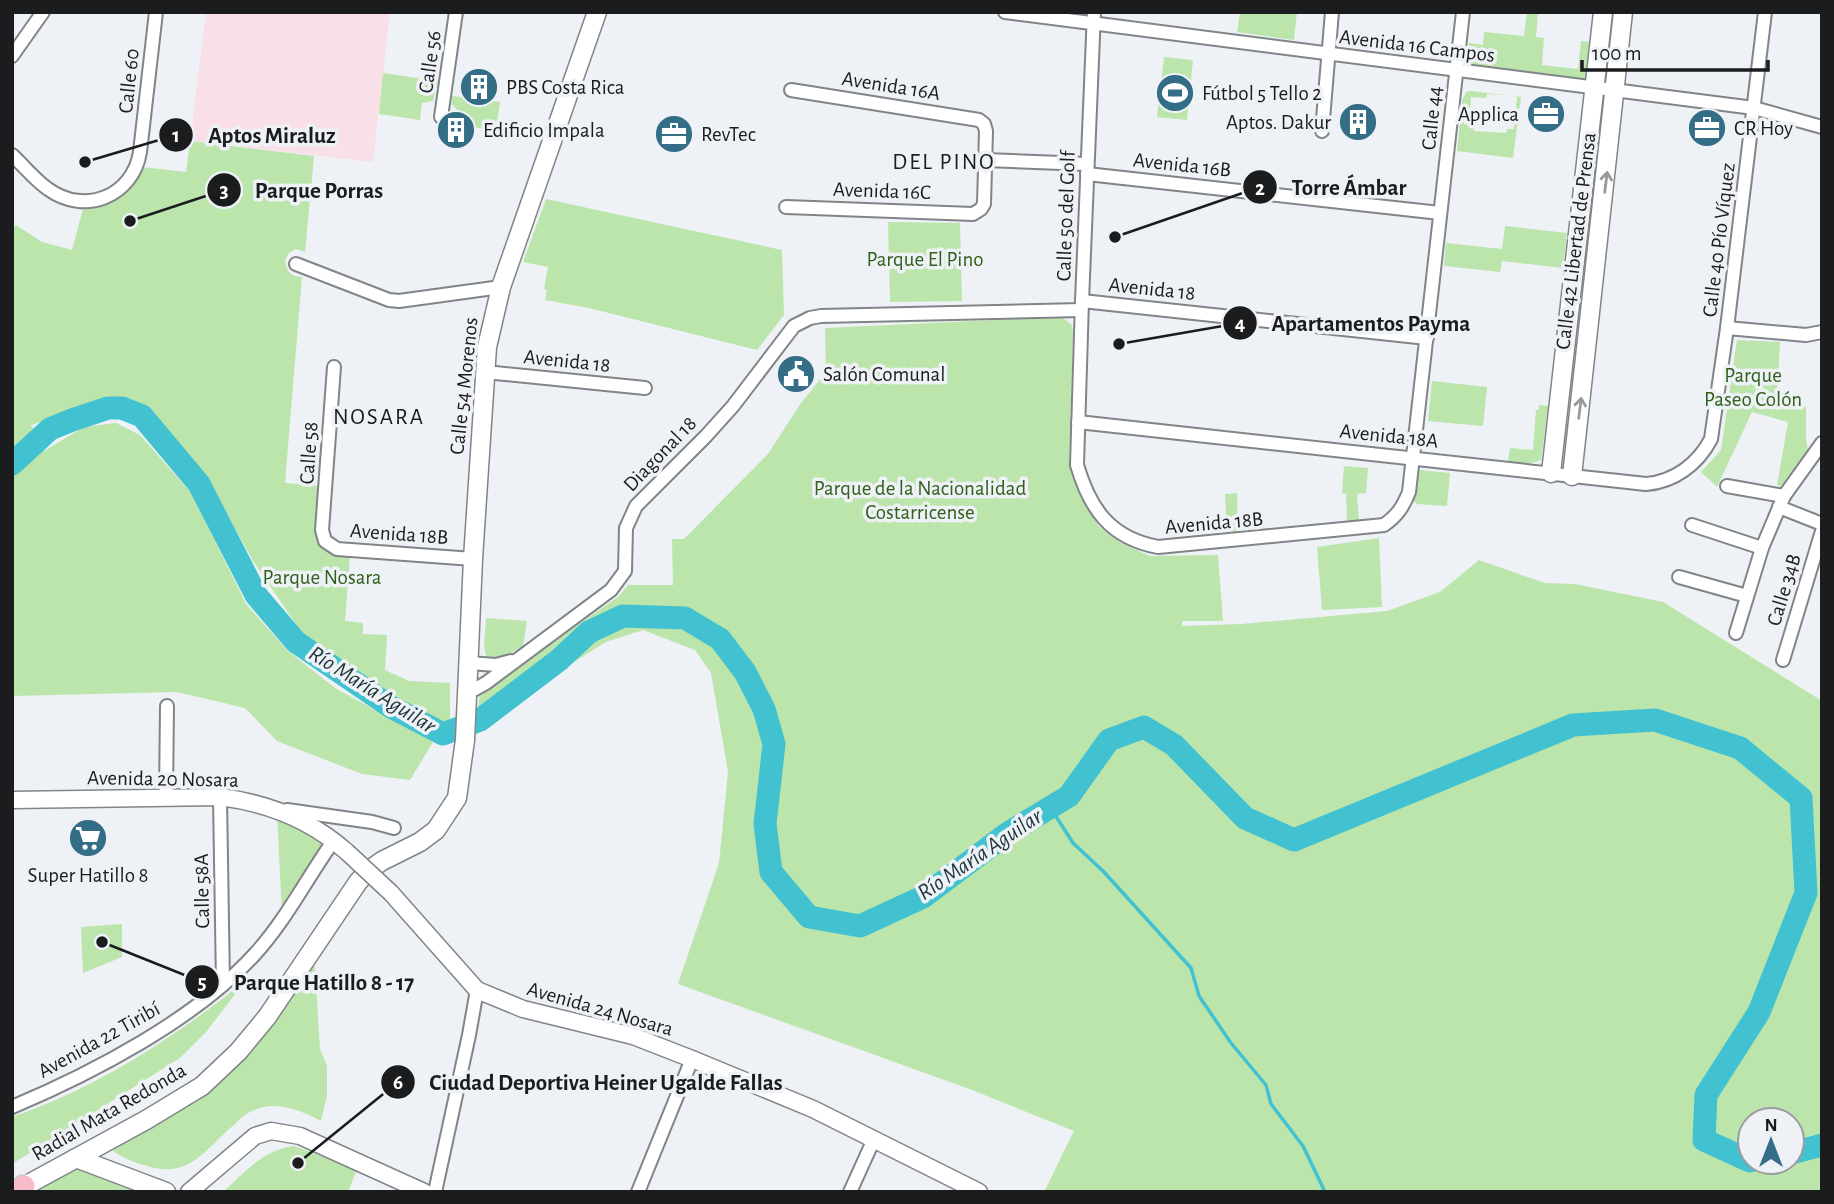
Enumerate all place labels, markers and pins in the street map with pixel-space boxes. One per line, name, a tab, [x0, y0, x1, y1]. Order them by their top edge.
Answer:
building icon: PBS Costa Rica	[458, 66, 500, 108]
sports icon: Fútbol 5 Tello 2	[1154, 72, 1196, 114]
place label: PBS Costa Rica	[506, 77, 625, 98]
place label: Fútbol 5 Tello 2	[1202, 83, 1322, 104]
office icon: Applica	[1525, 93, 1567, 135]
building icon: Aptos. Dakur	[1337, 101, 1379, 143]
place label: Applica	[1458, 104, 1519, 125]
office icon: CR Hoy	[1686, 107, 1728, 149]
building icon: Edificio Impala	[435, 109, 477, 151]
place label: Aptos. Dakur	[1226, 112, 1331, 133]
callout: Aptos Miraluz	[159, 113, 349, 157]
office icon: RevTec	[653, 113, 695, 155]
place label: CR Hoy	[1734, 118, 1793, 139]
place label: Edificio Impala	[483, 120, 605, 141]
place label: RevTec	[701, 124, 756, 145]
callout: Torre Ámbar	[1243, 165, 1420, 209]
callout: Parque Porras	[206, 168, 397, 212]
callout: Apartamentos Payma	[1222, 301, 1484, 345]
public building icon: Salón Comunal	[775, 353, 817, 395]
place label: Salón Comunal	[823, 364, 945, 385]
supermarket icon: Super Hatillo 8	[67, 817, 109, 859]
place label: Super Hatillo 8	[28, 865, 148, 886]
callout: Parque Hatillo 8 - 17	[185, 960, 428, 1004]
callout: Ciudad Deportiva Heiner Ugalde Fallas	[381, 1060, 797, 1104]

